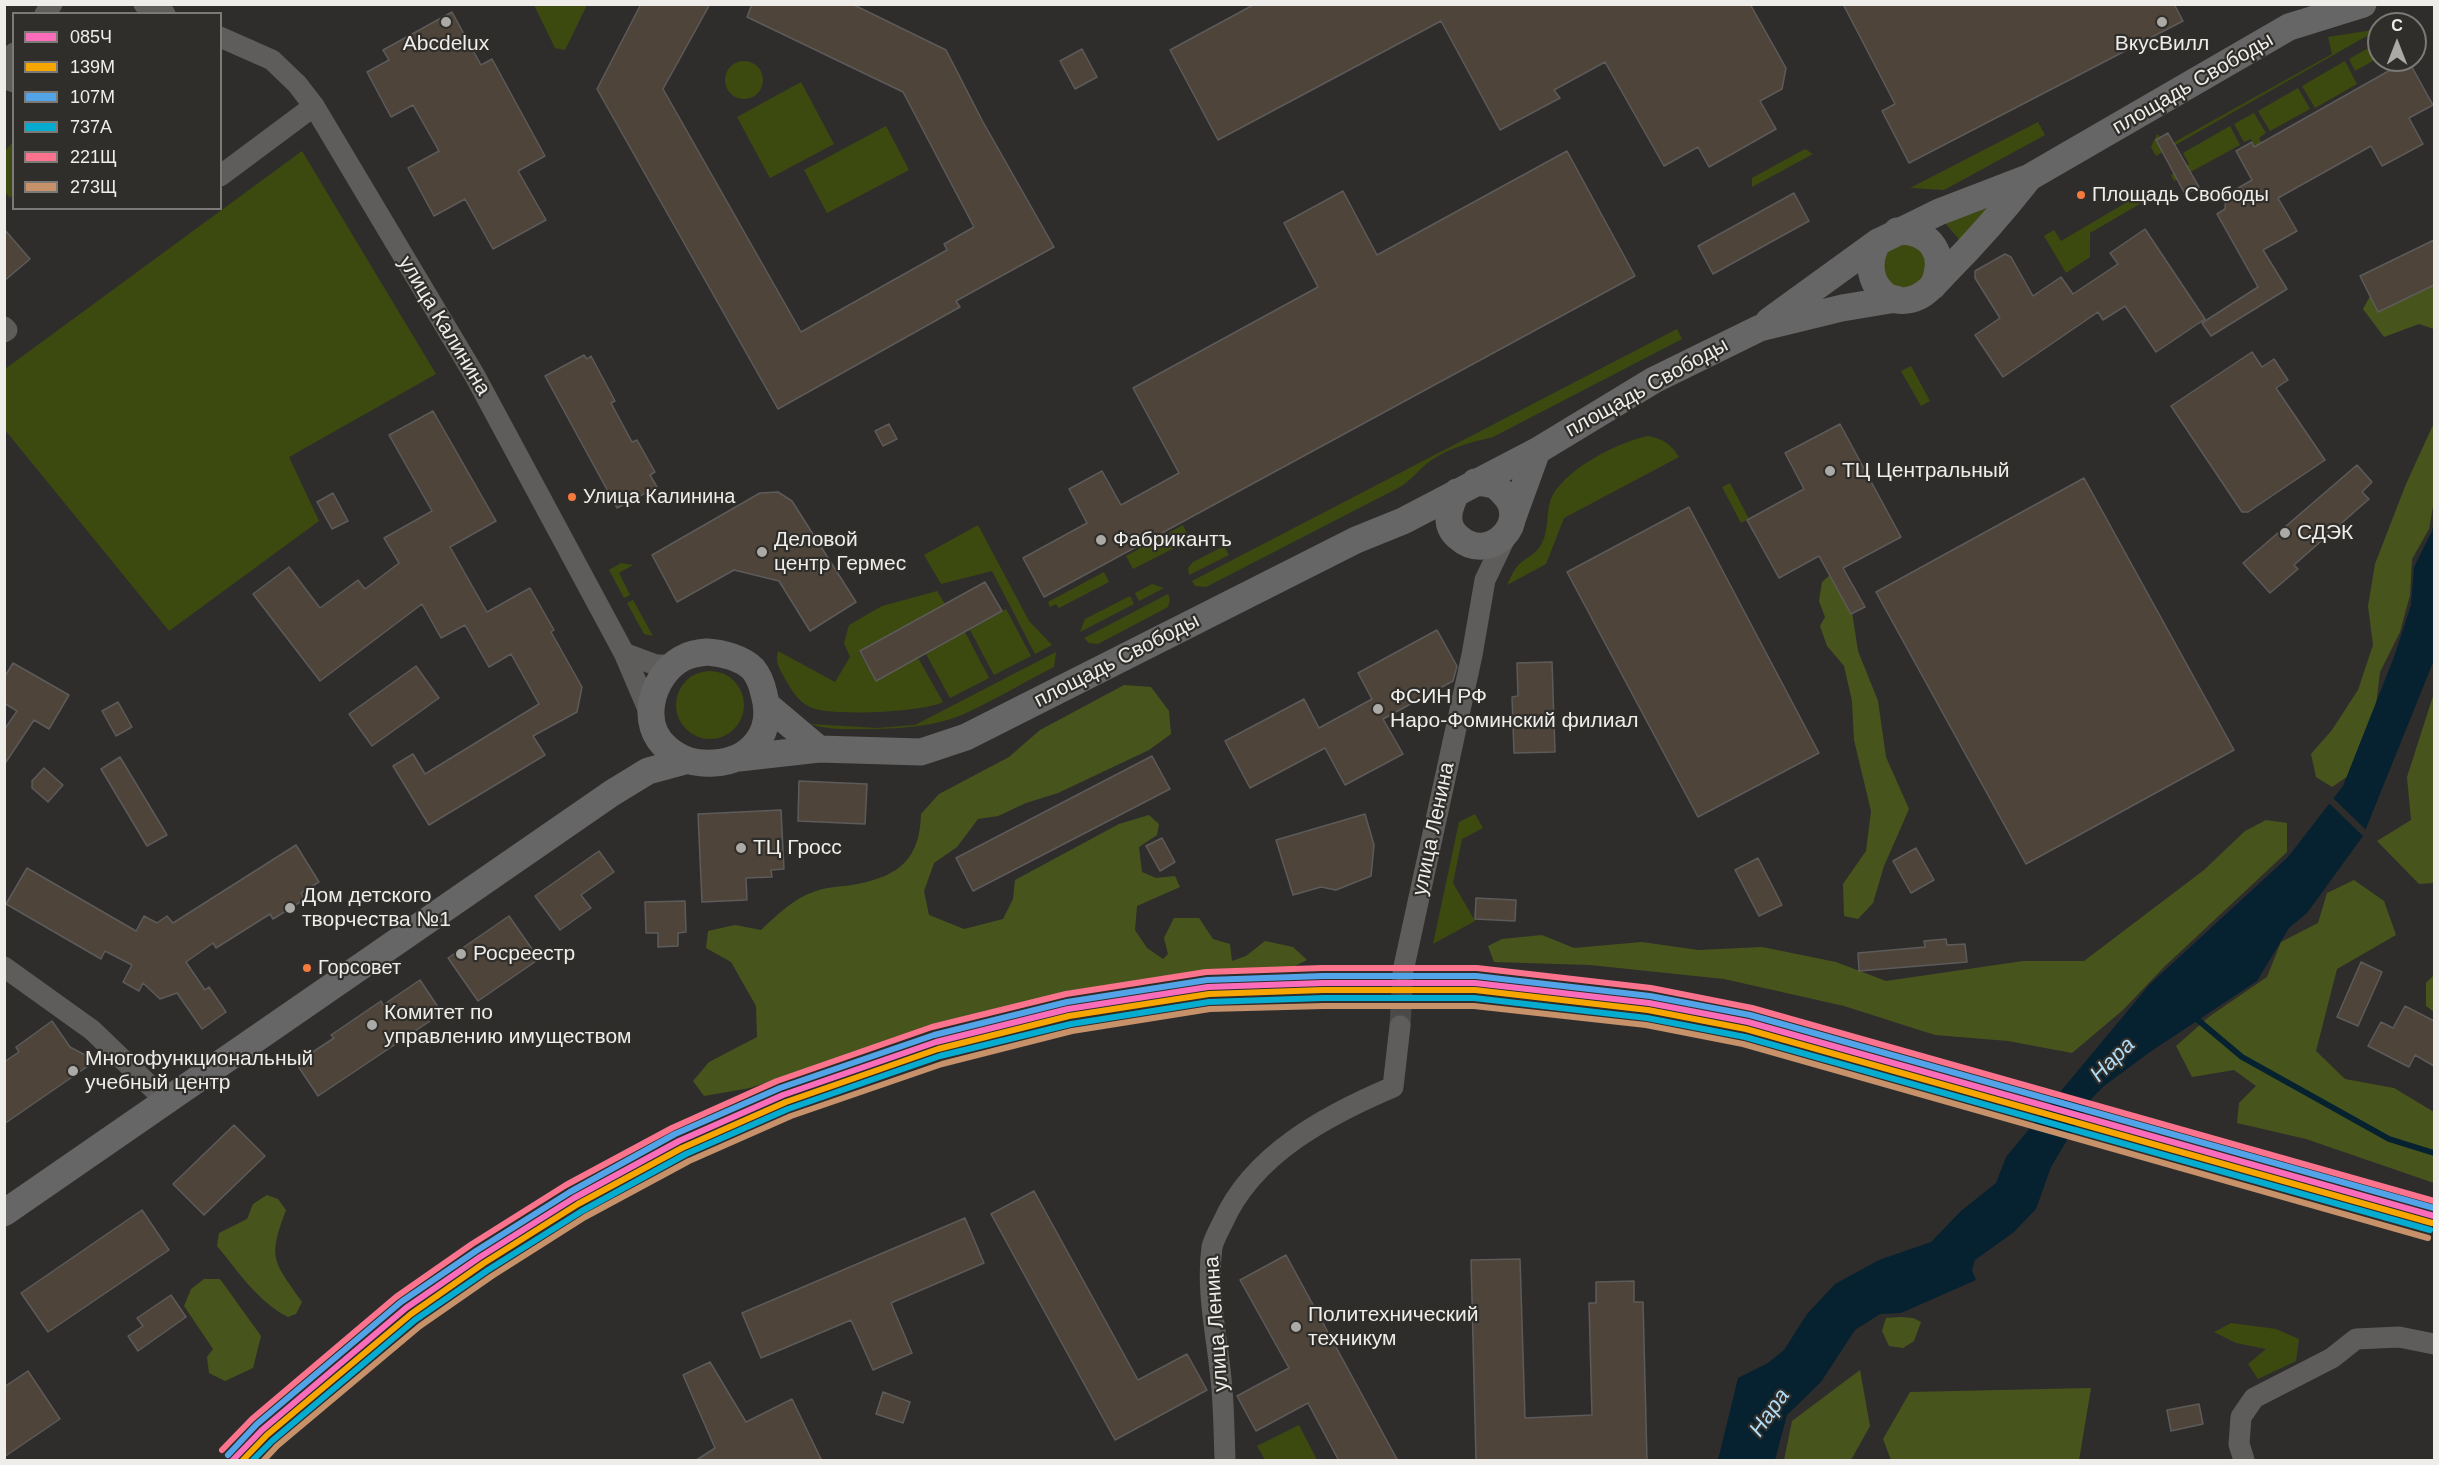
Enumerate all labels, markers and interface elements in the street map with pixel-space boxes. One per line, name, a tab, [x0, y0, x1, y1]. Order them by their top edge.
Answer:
legend	[12, 12, 222, 210]
north arrow	[2367, 12, 2427, 72]
marker: Abcdelux	[439, 15, 453, 29]
marker: ВкусВилл	[2155, 15, 2169, 29]
text: С	[2391, 17, 2403, 34]
text: 085Ч	[70, 27, 112, 47]
street label: площадь Свободы	[2108, 28, 2278, 140]
place label: Abcdelux	[403, 31, 489, 57]
place label: ВкусВилл	[2115, 31, 2209, 57]
text: 139М	[70, 57, 115, 77]
text: 107М	[70, 87, 115, 107]
text: 737А	[70, 117, 112, 137]
text: 221Щ	[70, 147, 117, 167]
text: 273Щ	[70, 177, 117, 197]
place label: Площадь Свободы	[2092, 183, 2269, 207]
marker: Площадь Свободы	[2075, 189, 2087, 201]
street label: улица Калинина	[392, 252, 496, 400]
street label: площадь Свободы	[1561, 333, 1733, 443]
place label: ТЦ Центральный	[1842, 458, 2010, 484]
marker: ТЦ Центральный	[1823, 464, 1837, 478]
place label: Улица Калинина	[583, 485, 735, 509]
marker: Улица Калинина	[566, 491, 578, 503]
place label: СДЭК	[2297, 520, 2353, 546]
marker: СДЭК	[2278, 526, 2292, 540]
place label: Деловой центр Гермес	[774, 527, 906, 577]
place label: Фабрикантъ	[1113, 527, 1232, 553]
marker: Фабрикантъ	[1094, 533, 1108, 547]
marker: Деловой центр Гермес	[755, 545, 769, 559]
street label: площадь Свободы	[1030, 608, 1204, 714]
place label: ФСИН РФ Наро-Фоминский филиал	[1390, 684, 1639, 734]
marker: ФСИН РФ Наро-Фоминский филиал	[1371, 702, 1385, 716]
street label: улица Ленина	[1408, 760, 1460, 898]
place label: ТЦ Гросс	[753, 835, 842, 861]
marker: ТЦ Гросс	[734, 841, 748, 855]
place label: Дом детского творчества №1	[302, 883, 451, 933]
marker: Дом детского творчества №1	[283, 901, 297, 915]
place label: Росреестр	[473, 941, 575, 967]
marker: Росреестр	[454, 947, 468, 961]
place label: Горсовет	[318, 956, 401, 980]
marker: Горсовет	[301, 962, 313, 974]
place label: Комитет по управлению имуществом	[384, 1000, 632, 1050]
marker: Комитет по управлению имуществом	[365, 1018, 379, 1032]
water label: Нара	[2085, 1032, 2141, 1088]
place label: Многофункциональный учебный центр	[85, 1046, 313, 1096]
marker: Многофункциональный учебный центр	[66, 1064, 80, 1078]
street label: улица Ленина	[1200, 1255, 1234, 1393]
place label: Политехнический техникум	[1308, 1302, 1478, 1352]
marker: Политехнический техникум	[1289, 1320, 1303, 1334]
water label: Нара	[1744, 1384, 1796, 1442]

